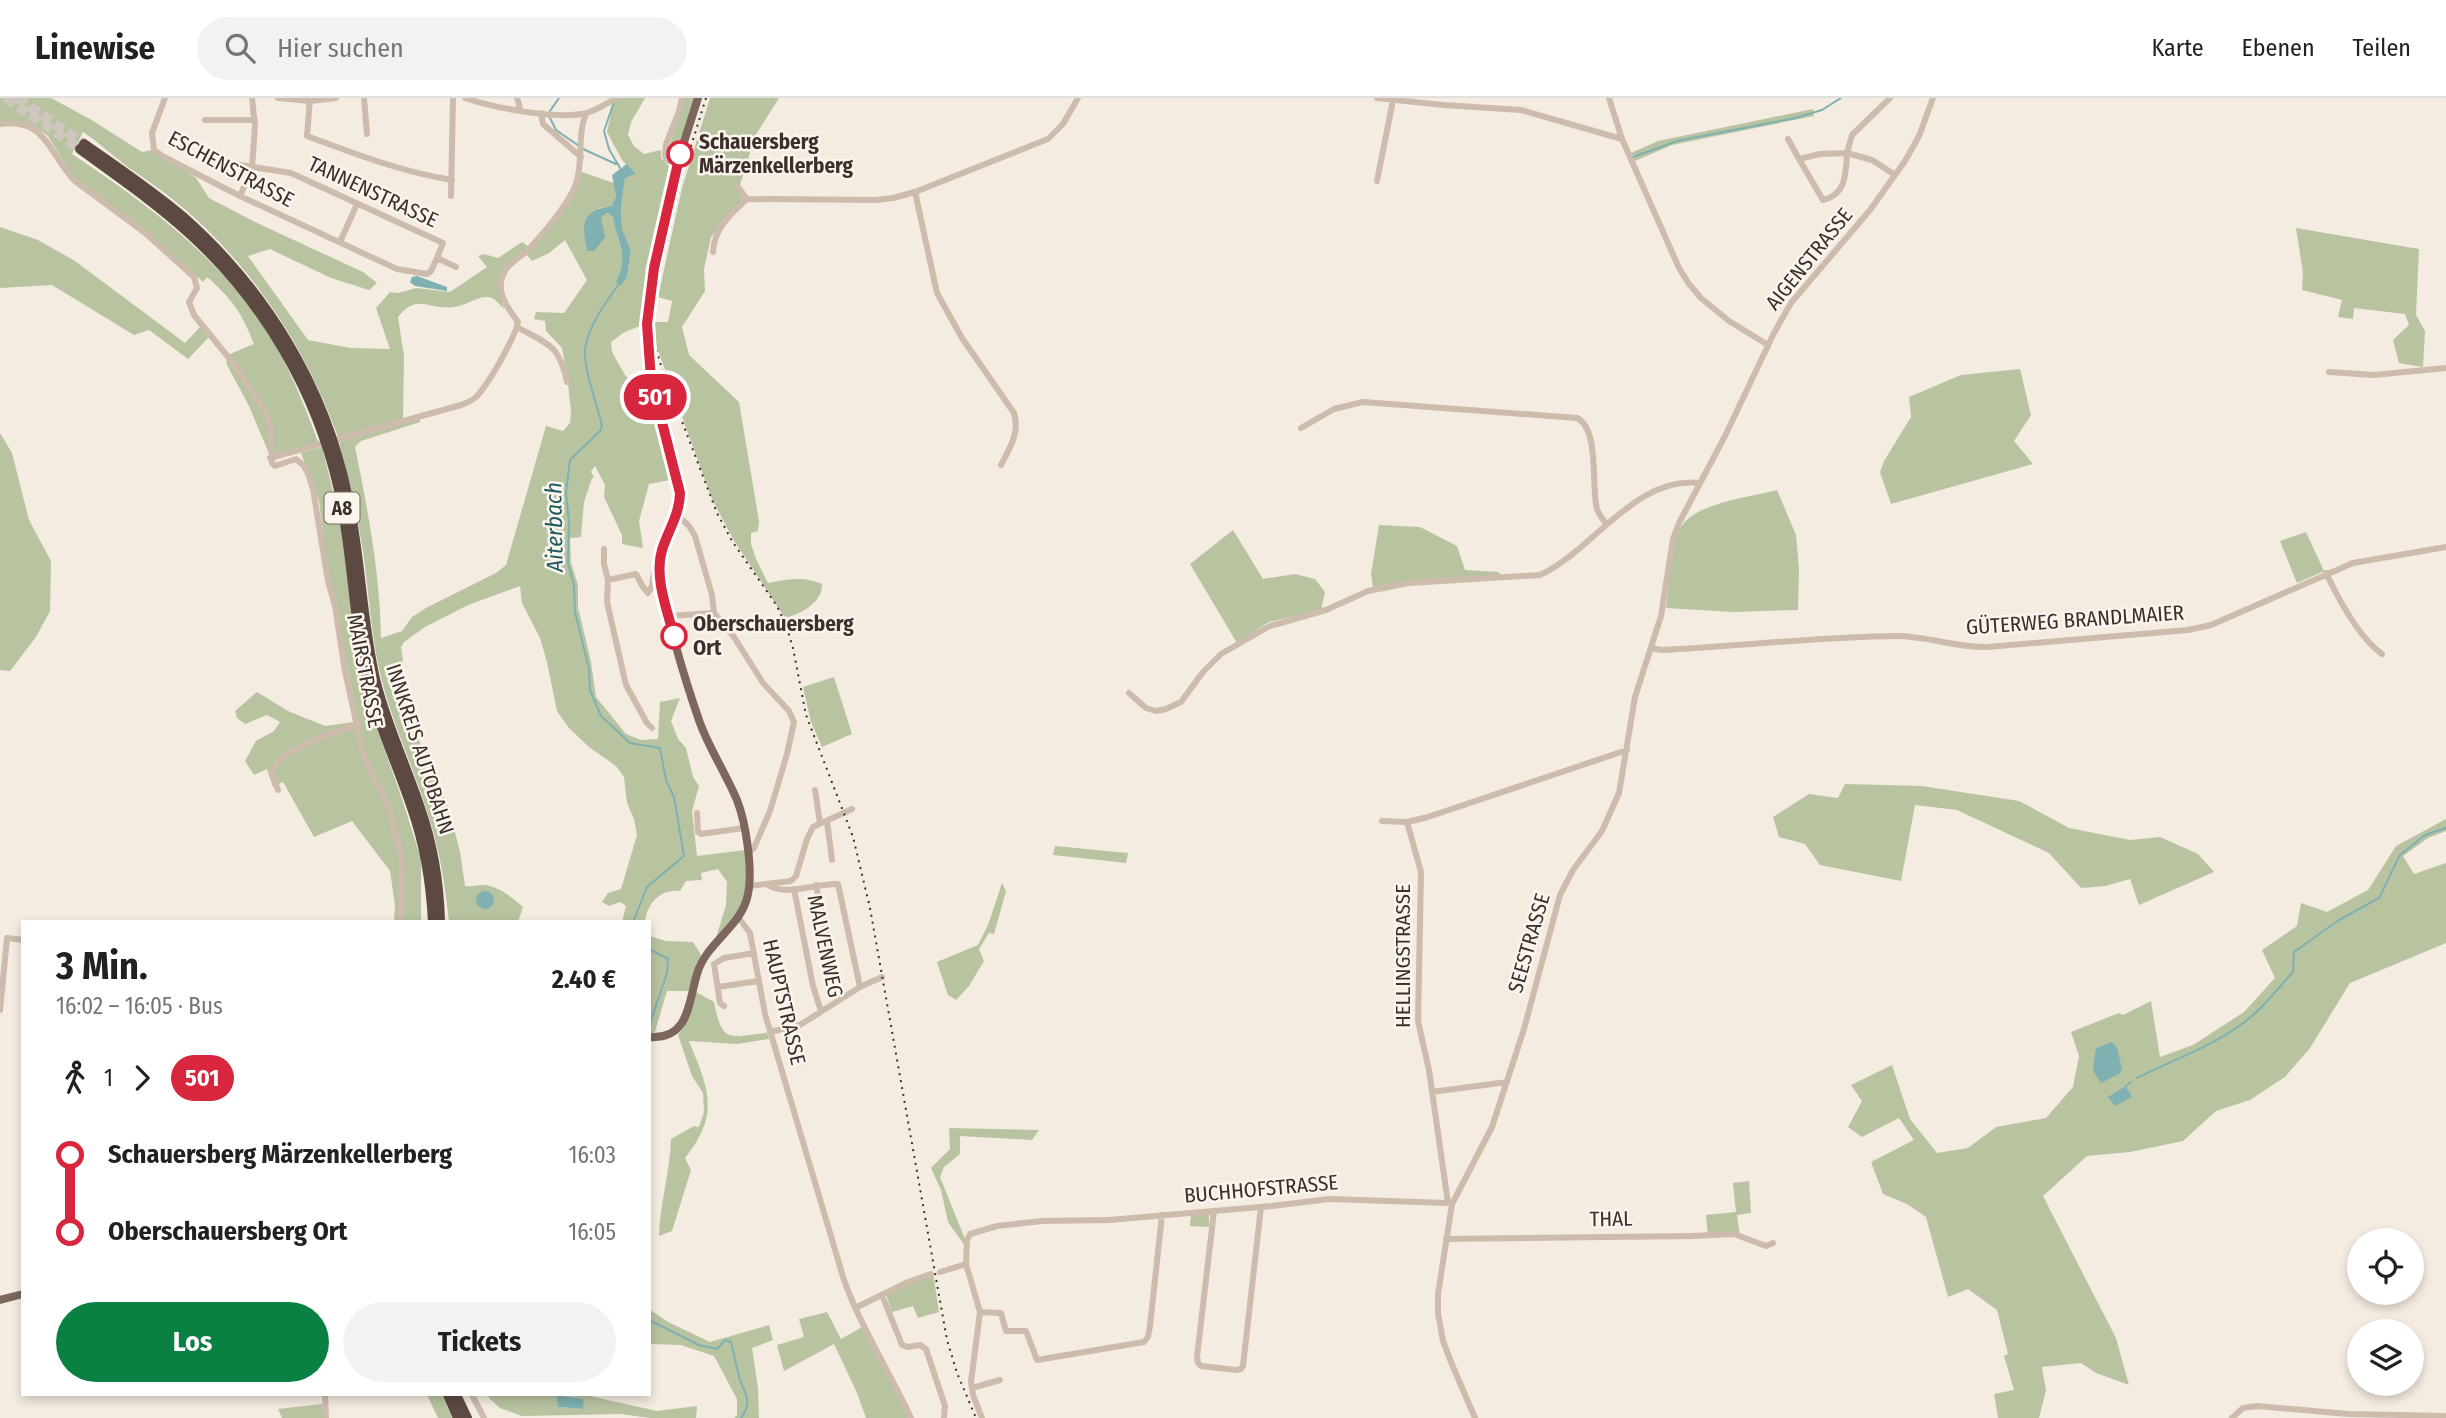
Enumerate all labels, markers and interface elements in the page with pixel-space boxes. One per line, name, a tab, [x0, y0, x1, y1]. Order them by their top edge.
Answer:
search box	[197, 17, 687, 80]
text: Linewise	[35, 28, 155, 68]
icon: search	[221, 29, 259, 67]
text: Hier suchen	[277, 33, 404, 64]
text: Karte	[2152, 34, 2204, 62]
text: Ebenen	[2242, 34, 2315, 62]
text: Teilen	[2353, 34, 2411, 62]
street label: ESCHENSTRASSE	[164, 125, 298, 213]
place label: Schauersberg Märzenkellerberg	[699, 129, 854, 179]
marker: Schauersberg Märzenkellerberg	[667, 141, 693, 167]
street label: TANNENSTRASSE	[304, 151, 442, 234]
street label: AIGENSTRASSE	[1760, 203, 1858, 315]
line badge: 501	[615, 374, 695, 420]
text: 501	[638, 383, 672, 411]
water label: Aiterbach	[539, 482, 569, 573]
road number: A8	[324, 492, 360, 524]
street label: GÜTERWEG BRANDLMAIER	[1965, 599, 2185, 641]
place label: Oberschauersberg Ort	[693, 611, 854, 661]
street label: MAIRSTRASSE	[341, 612, 389, 730]
marker: Oberschauersberg Ort	[661, 623, 687, 649]
street label: INNKREIS AUTOBAHN	[380, 661, 460, 837]
street label: HELLINGSTRASSE	[1390, 884, 1416, 1028]
street label: SEESTRASSE	[1502, 890, 1556, 996]
street label: MALVENWEG	[801, 892, 849, 1000]
street label: HAUPTSTRASSE	[757, 937, 811, 1068]
text: 3 Min.	[56, 943, 148, 989]
text: 2.40 €	[552, 964, 616, 995]
text: 16:02 – 16:05 · Bus	[56, 992, 223, 1020]
icon: walk	[56, 1059, 94, 1097]
icon: forward	[123, 1059, 161, 1097]
text: 1	[104, 1064, 113, 1092]
text: 501	[185, 1064, 220, 1092]
text: Schauersberg Märzenkellerberg	[108, 1139, 452, 1170]
text: 16:03	[569, 1141, 616, 1169]
street label: BUCHHOFSTRASSE	[1183, 1169, 1339, 1209]
street label: THAL	[1589, 1206, 1633, 1232]
text: Oberschauersberg Ort	[108, 1216, 347, 1247]
text: 16:05	[568, 1218, 616, 1246]
map controls	[2347, 1228, 2424, 1396]
button: locate	[2347, 1228, 2424, 1305]
button: Los	[56, 1302, 329, 1382]
button: Tickets	[343, 1302, 616, 1382]
button: layers	[2347, 1319, 2424, 1396]

